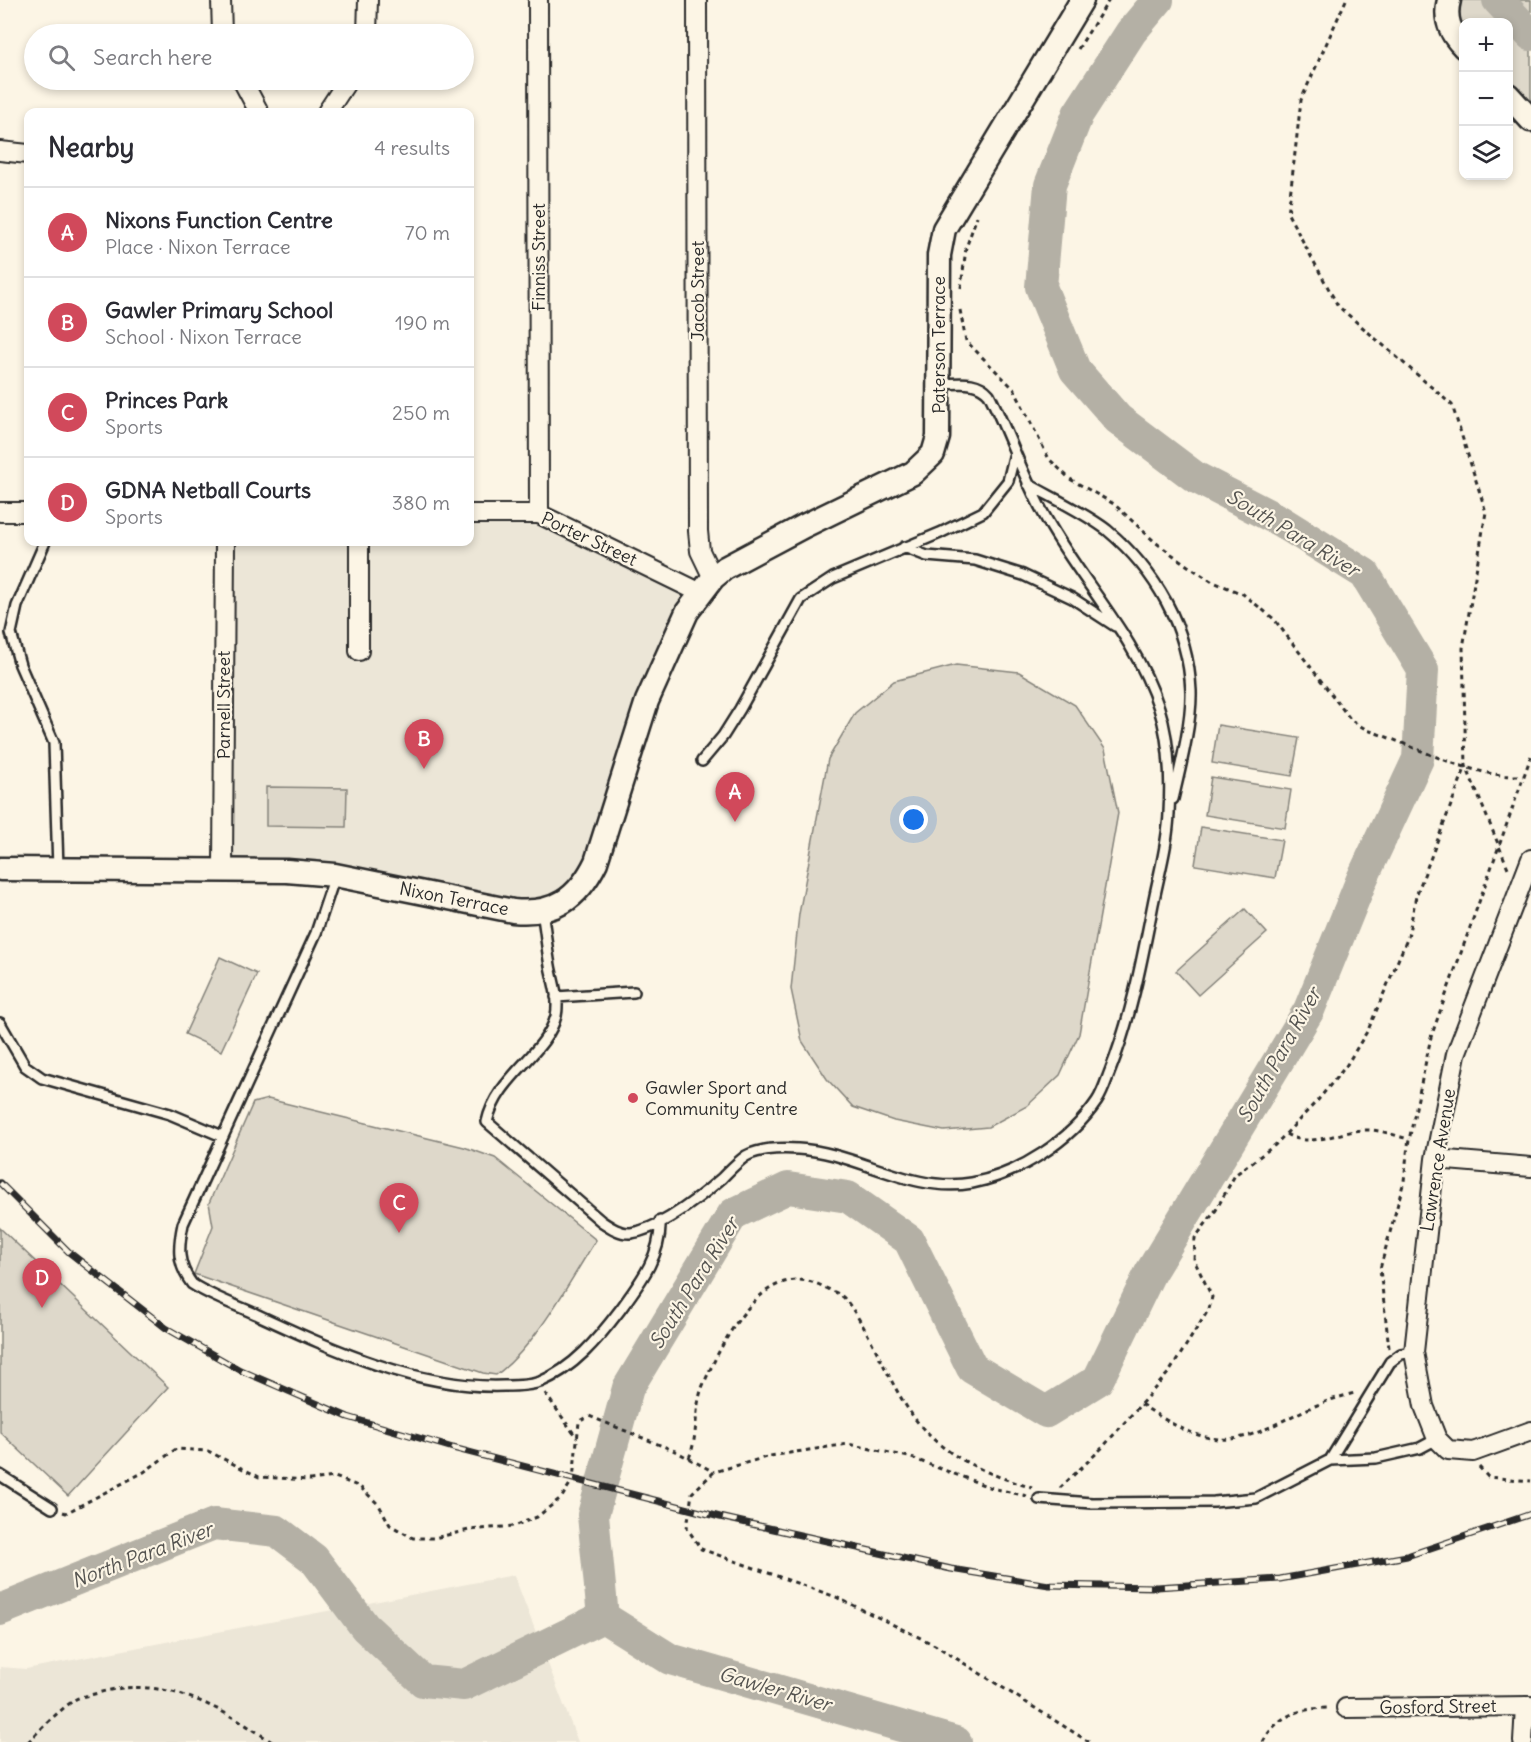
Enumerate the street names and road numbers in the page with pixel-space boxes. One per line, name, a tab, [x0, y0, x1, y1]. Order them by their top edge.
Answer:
street label: Finniss Street	[527, 203, 550, 311]
street label: Jacob Street	[686, 241, 709, 341]
street label: Paterson Terrace	[927, 276, 950, 414]
street label: Porter Street	[538, 506, 641, 571]
street label: Parnell Street	[212, 651, 235, 759]
street label: Nixon Terrace	[398, 877, 511, 920]
street label: Lawrence Avenue	[1415, 1087, 1460, 1233]
street label: Gosford Street	[1379, 1694, 1497, 1719]

